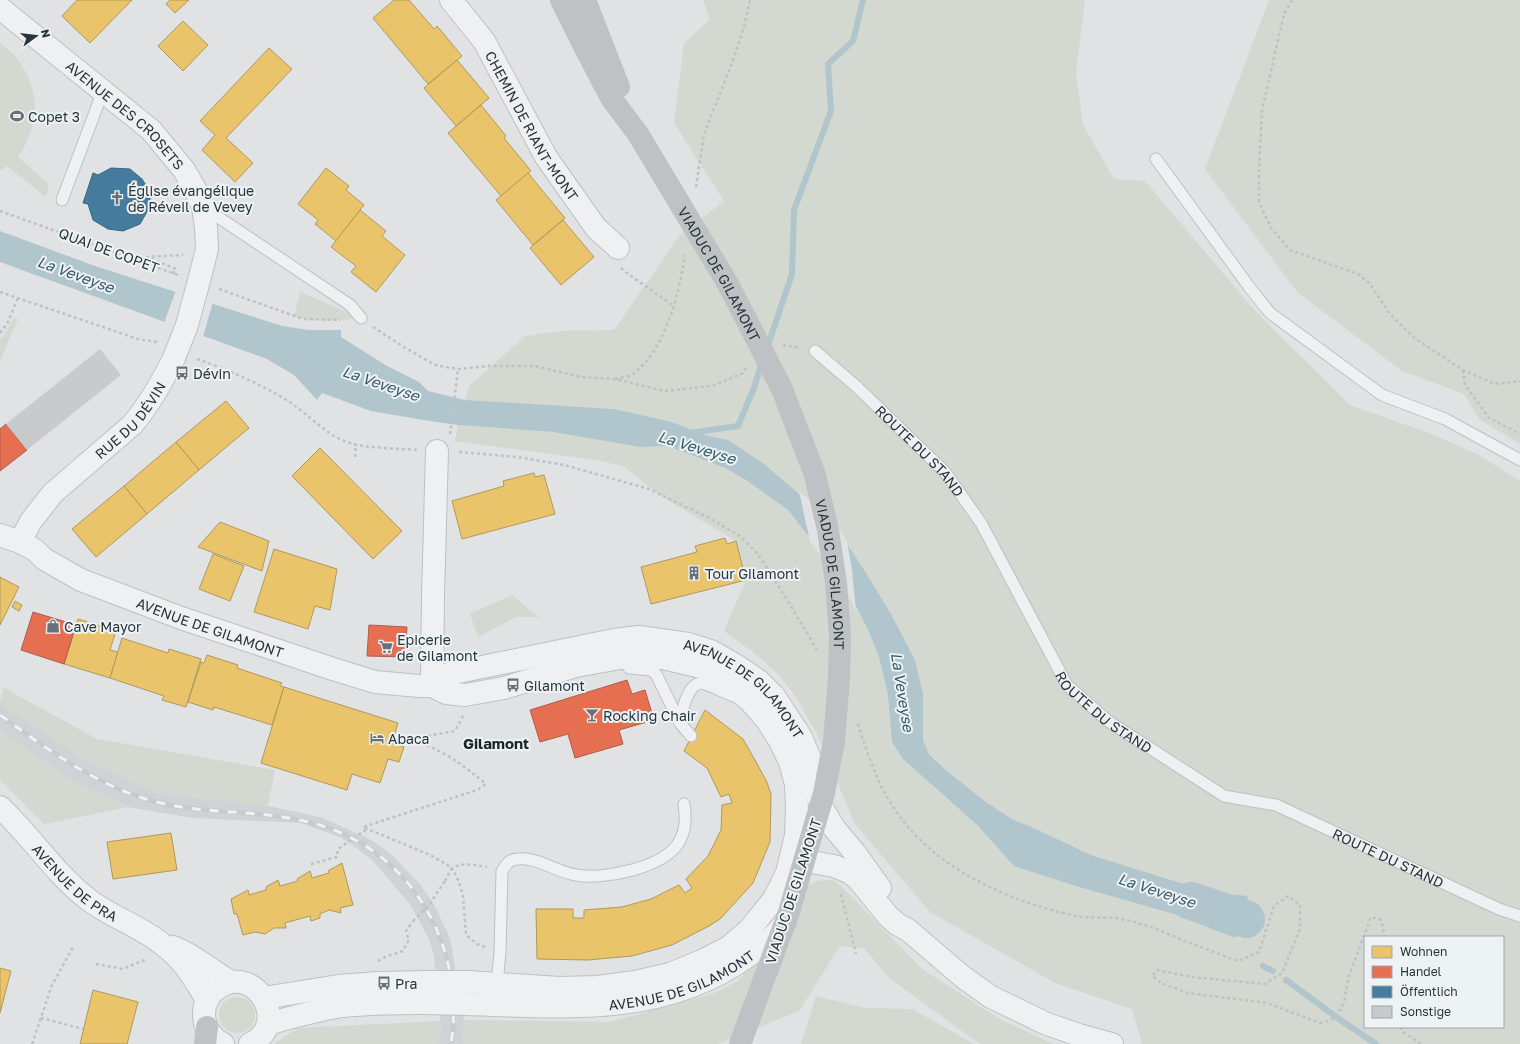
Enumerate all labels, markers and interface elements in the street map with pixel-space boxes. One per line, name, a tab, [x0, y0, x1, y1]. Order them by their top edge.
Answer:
north arrow	[16, 16, 56, 56]
text: N	[39, 28, 54, 39]
street label: CHEMIN DE RIANT-MONT	[482, 48, 583, 204]
street label: AVENUE DES CROSETS	[63, 57, 188, 173]
sports icon: Copet 3	[9, 108, 25, 124]
place label: Copet 3	[28, 108, 80, 125]
place label: Église évangélique de Réveil de Vevey	[128, 182, 254, 215]
church icon: Église évangélique de Réveil de Vevey	[109, 190, 125, 206]
street label: VIADUC DE GILAMONT	[675, 203, 765, 344]
street label: QUAI DE COPET	[56, 224, 162, 276]
water label: La Veveyse	[35, 252, 118, 298]
water label: La Veveyse	[340, 361, 423, 406]
bus stop icon: Dévin	[174, 365, 190, 381]
place label: Dévin	[193, 365, 231, 382]
street label: RUE DU DÉVIN	[91, 378, 168, 462]
street label: ROUTE DU STAND	[872, 401, 968, 500]
water label: La Veveyse	[656, 427, 739, 469]
street label: VIADUC DE GILAMONT	[812, 497, 849, 650]
building icon: Tour Gilamont	[686, 565, 702, 581]
place label: Tour Gilamont	[705, 565, 799, 582]
street label: AVENUE DE GILAMONT	[134, 593, 286, 660]
shop icon: Cave Mayor	[45, 618, 61, 634]
place label: Cave Mayor	[64, 618, 142, 635]
place label: Epicerie de Gilamont	[397, 631, 478, 664]
street label: AVENUE DE GILAMONT	[682, 635, 808, 741]
supermarket icon: Epicerie de Gilamont	[378, 639, 394, 655]
water label: La Veveyse	[887, 651, 918, 734]
street label: ROUTE DU STAND	[1053, 668, 1156, 756]
bus stop icon: Gilamont	[505, 677, 521, 693]
place label: Gilamont	[524, 677, 585, 694]
bar icon: Rocking Chair	[584, 707, 600, 723]
place label: Rocking Chair	[603, 707, 697, 724]
hotel icon: Abaca	[369, 730, 385, 746]
place label: Abaca	[388, 730, 429, 747]
district label: Gilamont	[463, 734, 529, 752]
street label: VIADUC DE GILAMONT	[761, 816, 825, 966]
street label: ROUTE DU STAND	[1330, 824, 1447, 891]
street label: AVENUE DE PRA	[29, 840, 121, 925]
water label: La Veveyse	[1116, 869, 1199, 912]
legend	[1364, 936, 1504, 1028]
text: Wohnen	[1400, 944, 1447, 959]
street label: AVENUE DE GILAMONT	[608, 946, 757, 1013]
text: Handel	[1400, 964, 1442, 979]
bus stop icon: Pra	[376, 975, 392, 991]
place label: Pra	[395, 975, 417, 992]
text: Öffentlich	[1400, 984, 1458, 999]
text: Sonstige	[1400, 1004, 1451, 1019]

